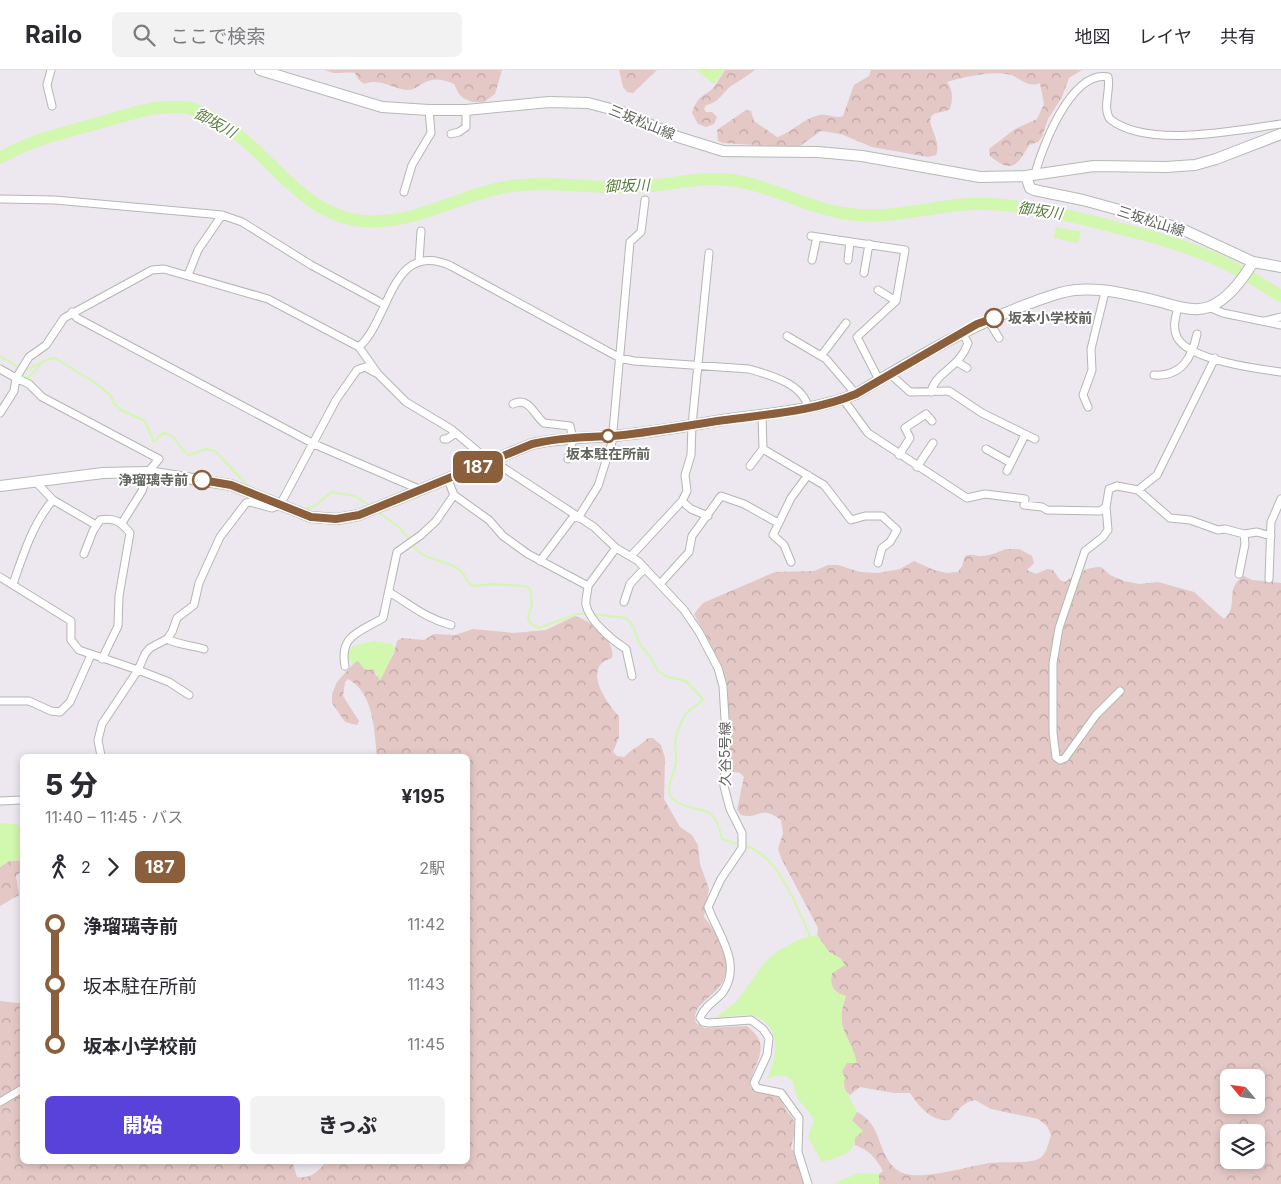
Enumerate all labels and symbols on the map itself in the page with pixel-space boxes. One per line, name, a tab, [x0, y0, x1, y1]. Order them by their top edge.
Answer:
street label: 三坂松山線	[607, 101, 678, 143]
water label: 御坂川	[191, 103, 241, 143]
water label: 御坂川	[604, 175, 652, 196]
water label: 御坂川	[1016, 198, 1066, 223]
street label: 三坂松山線	[1115, 202, 1187, 239]
marker: 坂本小学校前	[984, 308, 1004, 328]
place label: 坂本小学校前	[1008, 309, 1092, 326]
marker: 坂本駐在所前	[601, 429, 615, 443]
place label: 坂本駐在所前	[566, 445, 650, 462]
line badge: 187	[449, 451, 507, 483]
marker: 浄瑠璃寺前	[192, 470, 212, 490]
place label: 浄瑠璃寺前	[118, 471, 188, 488]
street label: 久谷5号線	[716, 722, 733, 786]
north arrow	[1220, 1069, 1265, 1114]

